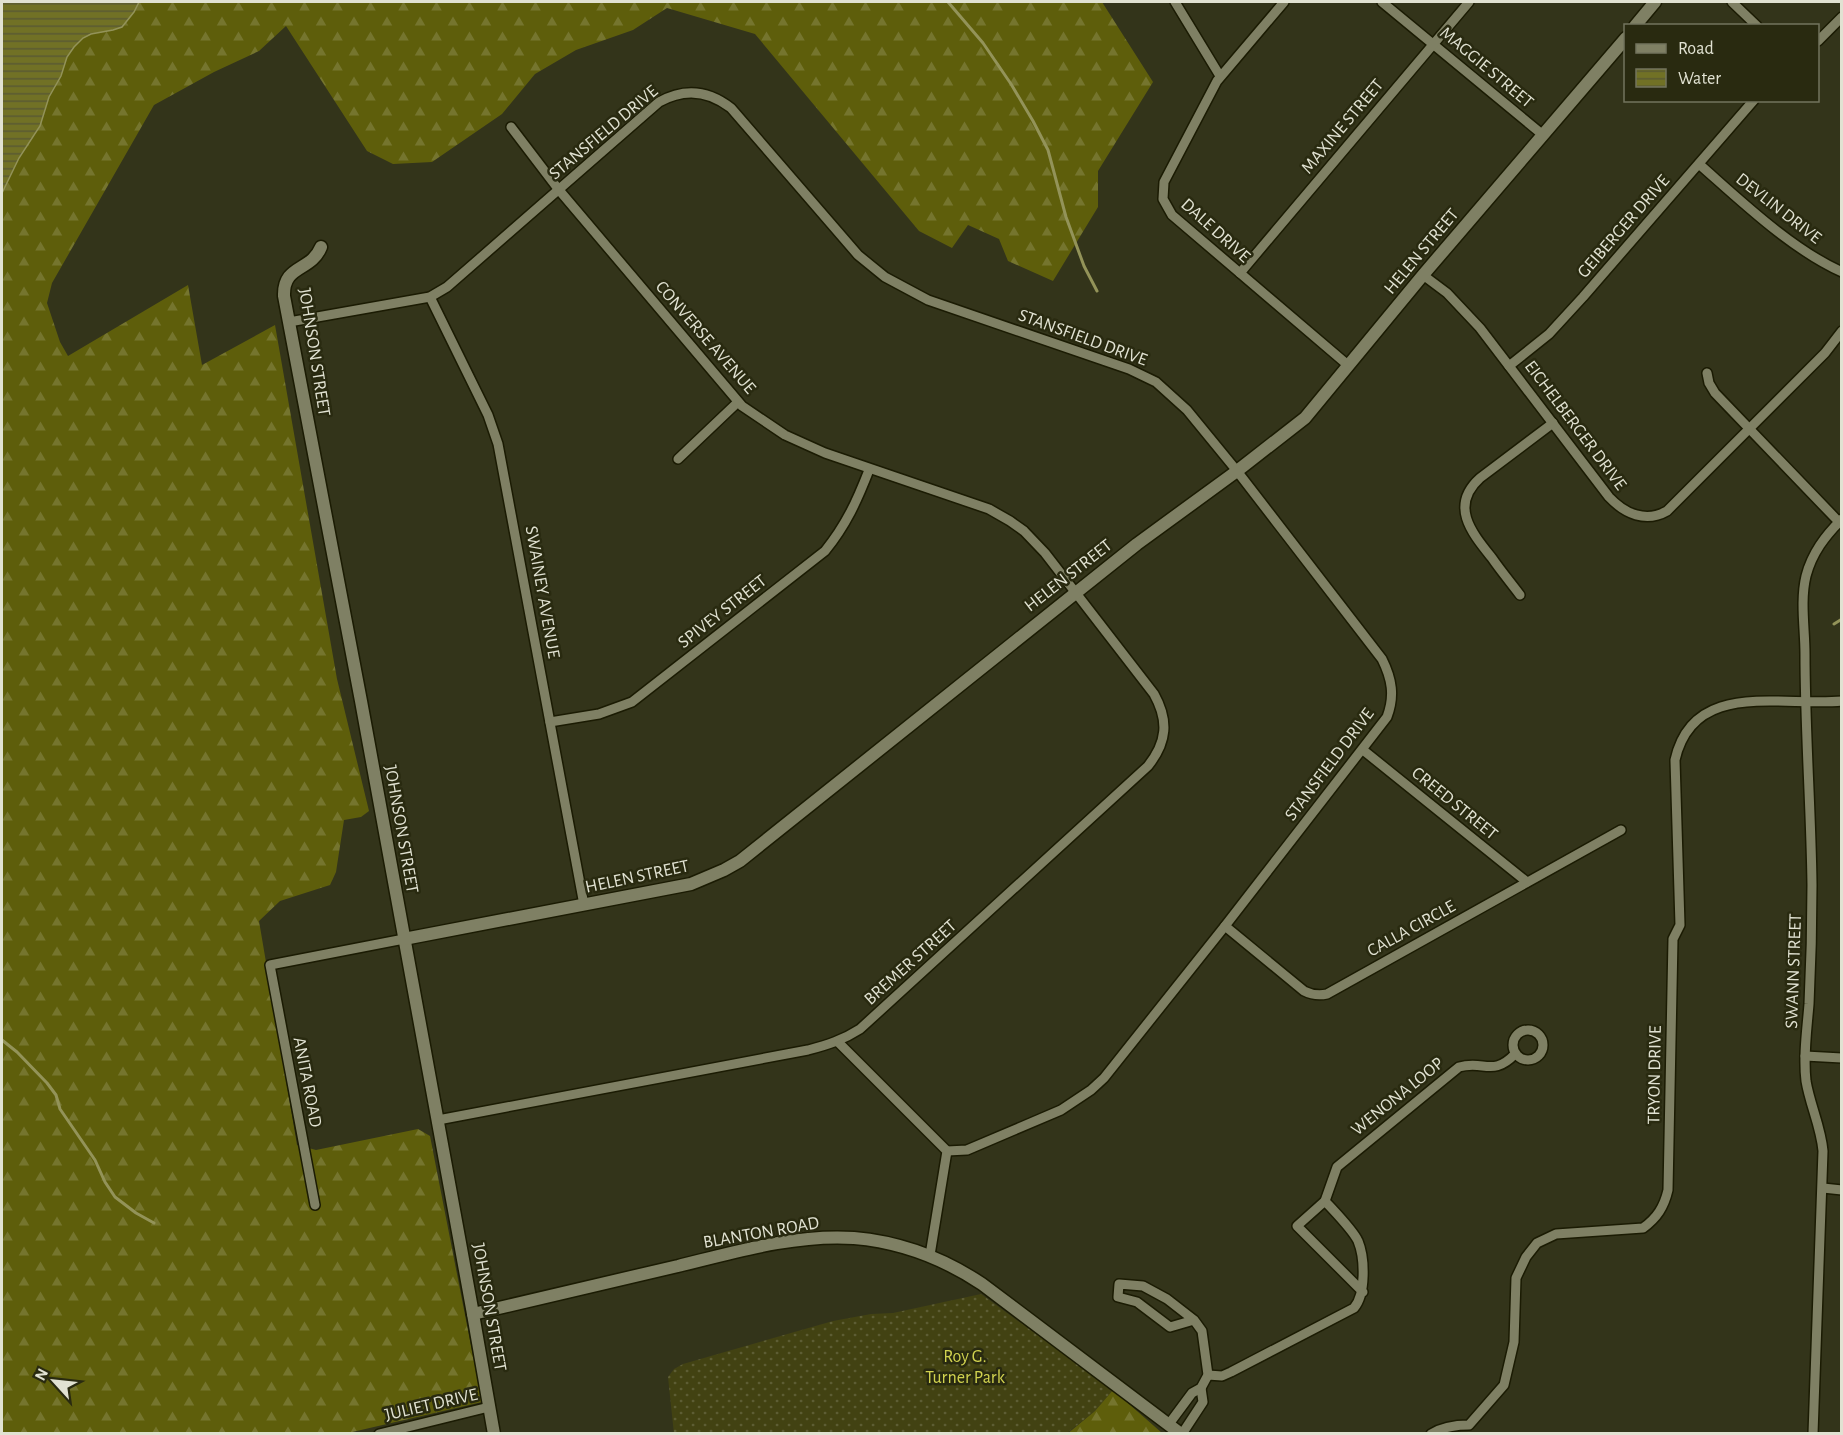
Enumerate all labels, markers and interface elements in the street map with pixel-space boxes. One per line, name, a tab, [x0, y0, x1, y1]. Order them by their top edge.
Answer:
street label: MAGGIE STREET	[1436, 24, 1537, 112]
legend	[1624, 24, 1819, 102]
text: Road	[1678, 40, 1714, 58]
text: Water	[1678, 70, 1721, 88]
street label: MAXINE STREET	[1298, 76, 1387, 177]
street label: STANSFIELD DRIVE	[546, 82, 662, 183]
street label: DEVLIN DRIVE	[1732, 170, 1825, 248]
street label: GEIBERGER DRIVE	[1574, 172, 1673, 282]
street label: DALE DRIVE	[1177, 195, 1253, 266]
street label: HELEN STREET	[1381, 205, 1463, 298]
street label: CONVERSE AVENUE	[652, 278, 759, 398]
street label: JOHNSON STREET	[295, 287, 333, 418]
street label: STANSFIELD DRIVE	[1016, 306, 1150, 370]
street label: EICHELBERGER DRIVE	[1521, 358, 1630, 494]
street label: SWAINEY AVENUE	[522, 525, 563, 660]
street label: HELEN STREET	[1021, 536, 1116, 615]
street label: SPIVEY STREET	[675, 572, 770, 652]
street label: STANSFIELD DRIVE	[1282, 705, 1378, 824]
street label: JOHNSON STREET	[381, 764, 421, 895]
street label: CREED STREET	[1408, 764, 1501, 844]
street label: HELEN STREET	[584, 857, 691, 897]
street label: CALLA CIRCLE	[1364, 897, 1459, 960]
street label: SWANN STREET	[1783, 913, 1805, 1029]
street label: BREMER STREET	[861, 917, 960, 1009]
street label: TRYON DRIVE	[1645, 1025, 1665, 1125]
street label: ANITA ROAD	[289, 1036, 325, 1129]
street label: WENONA LOOP	[1348, 1054, 1447, 1139]
street label: BLANTON ROAD	[702, 1214, 821, 1252]
street label: JOHNSON STREET	[469, 1242, 509, 1373]
park label: Roy G. Turner Park	[925, 1348, 1006, 1387]
north arrow	[24, 1351, 84, 1411]
text: N	[32, 1366, 51, 1383]
street label: JULIET DRIVE	[383, 1385, 480, 1424]

